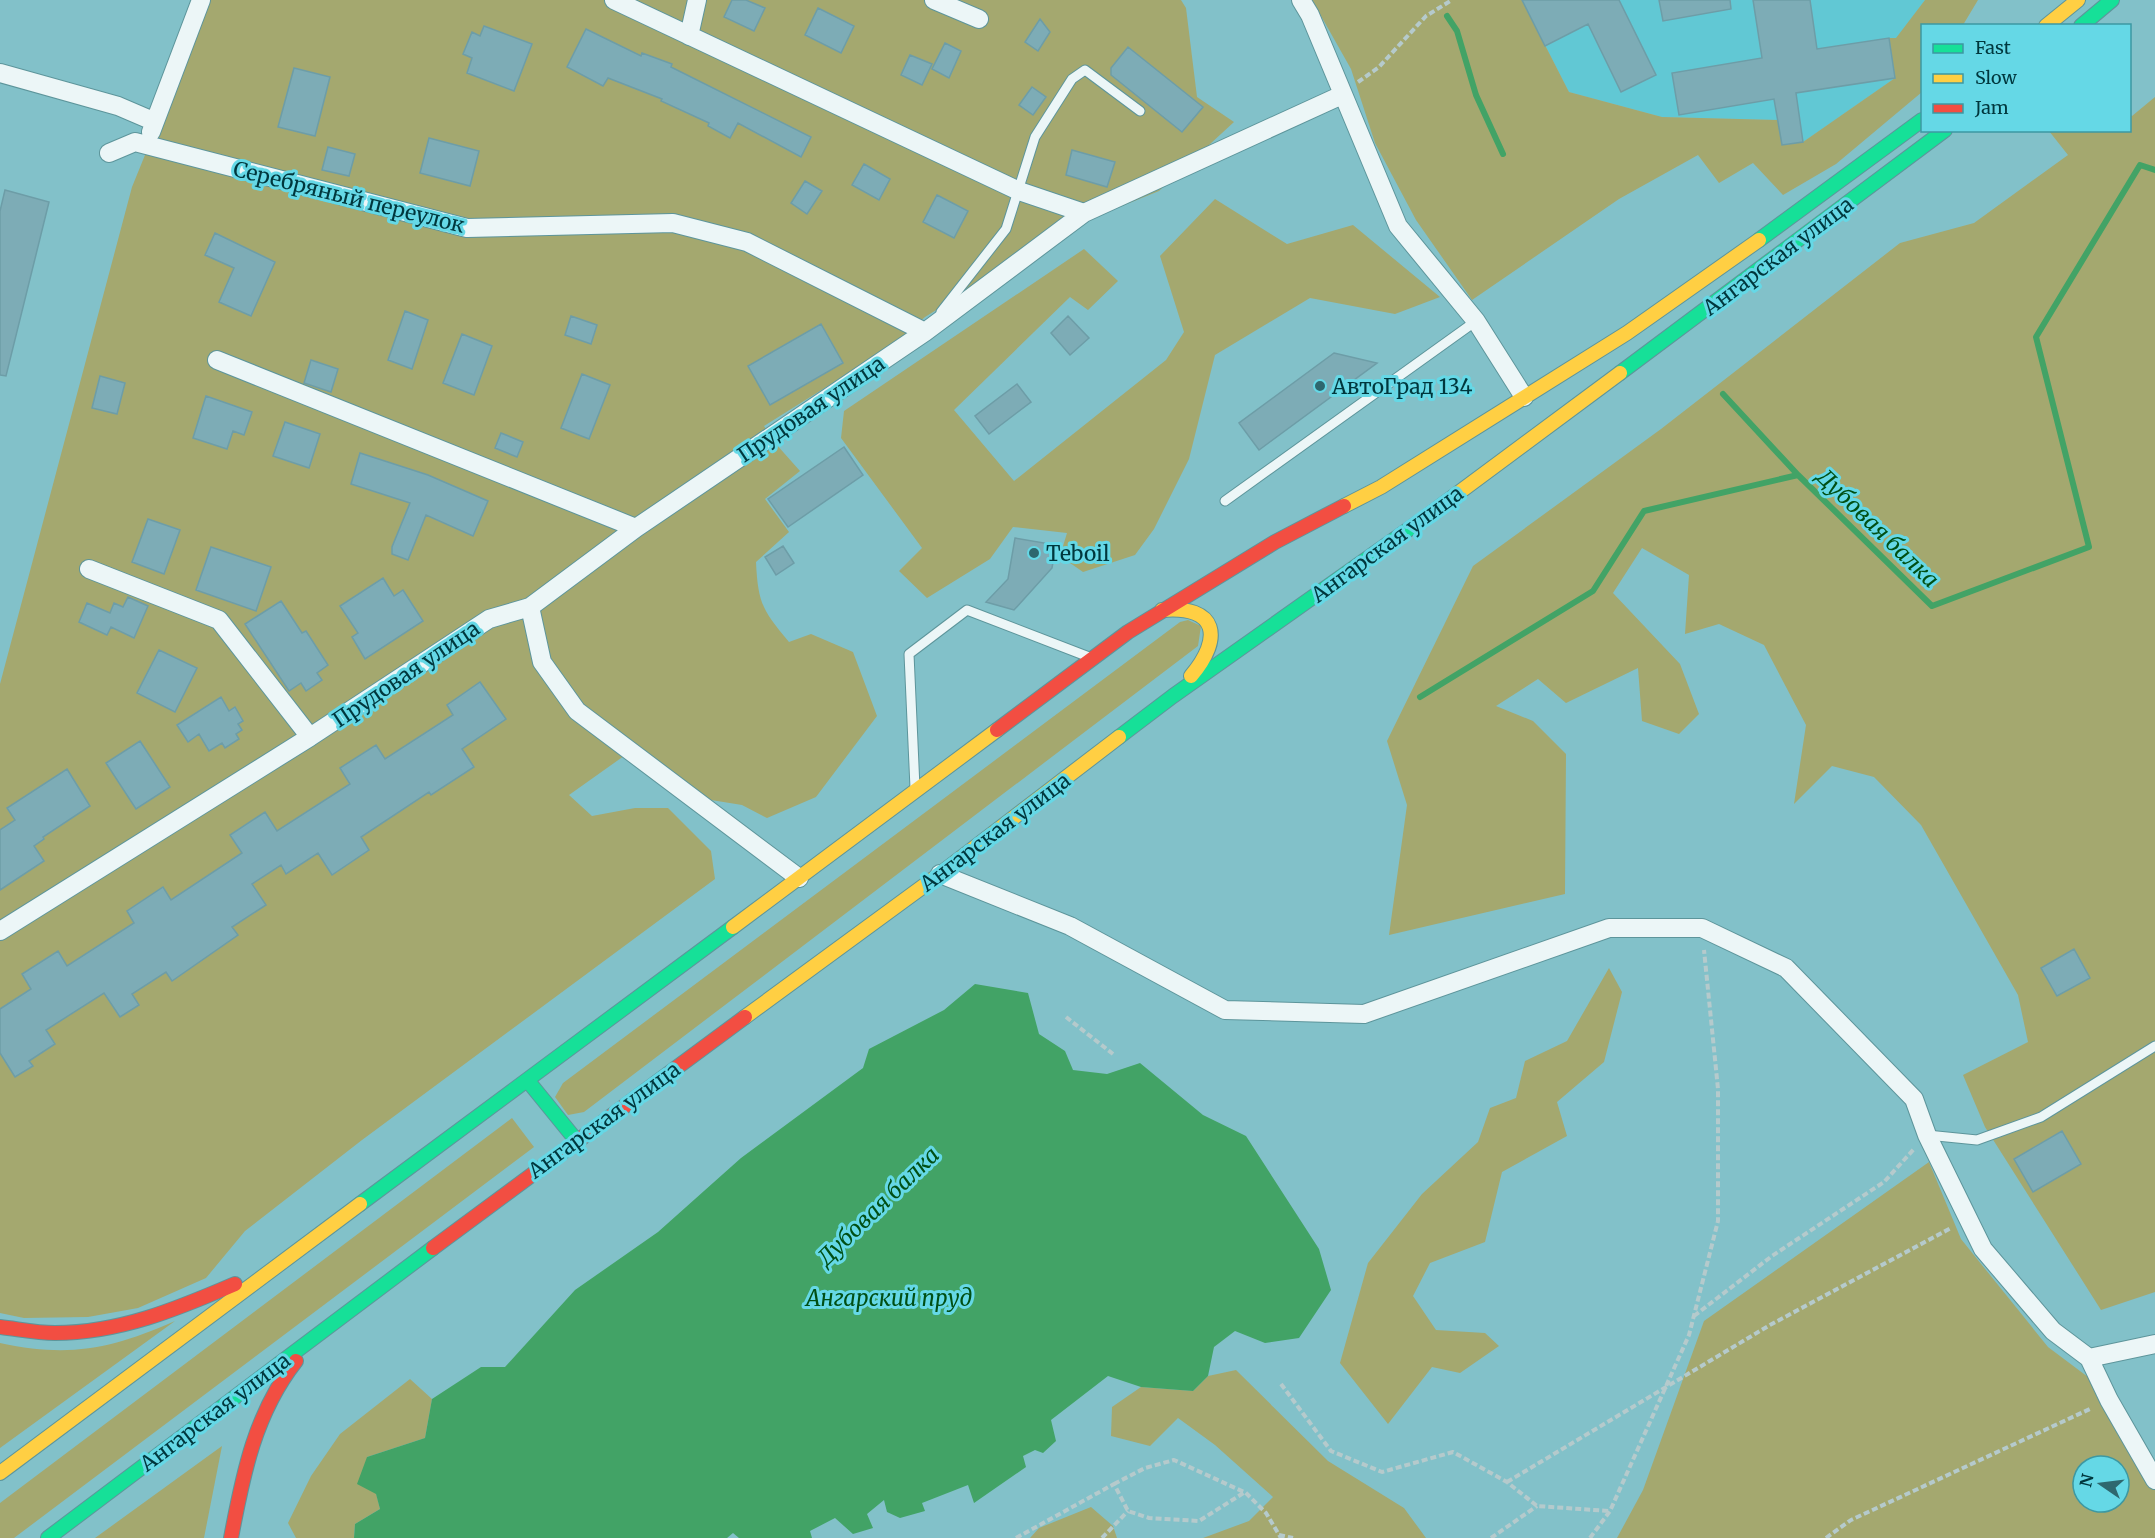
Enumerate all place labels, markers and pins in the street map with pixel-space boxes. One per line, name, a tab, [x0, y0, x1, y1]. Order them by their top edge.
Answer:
place label: АвтоГрад 134	[1331, 373, 1473, 400]
marker: АвтоГрад 134	[1313, 379, 1327, 393]
place label: Teboil	[1046, 540, 1110, 567]
marker: Teboil	[1027, 546, 1041, 560]

